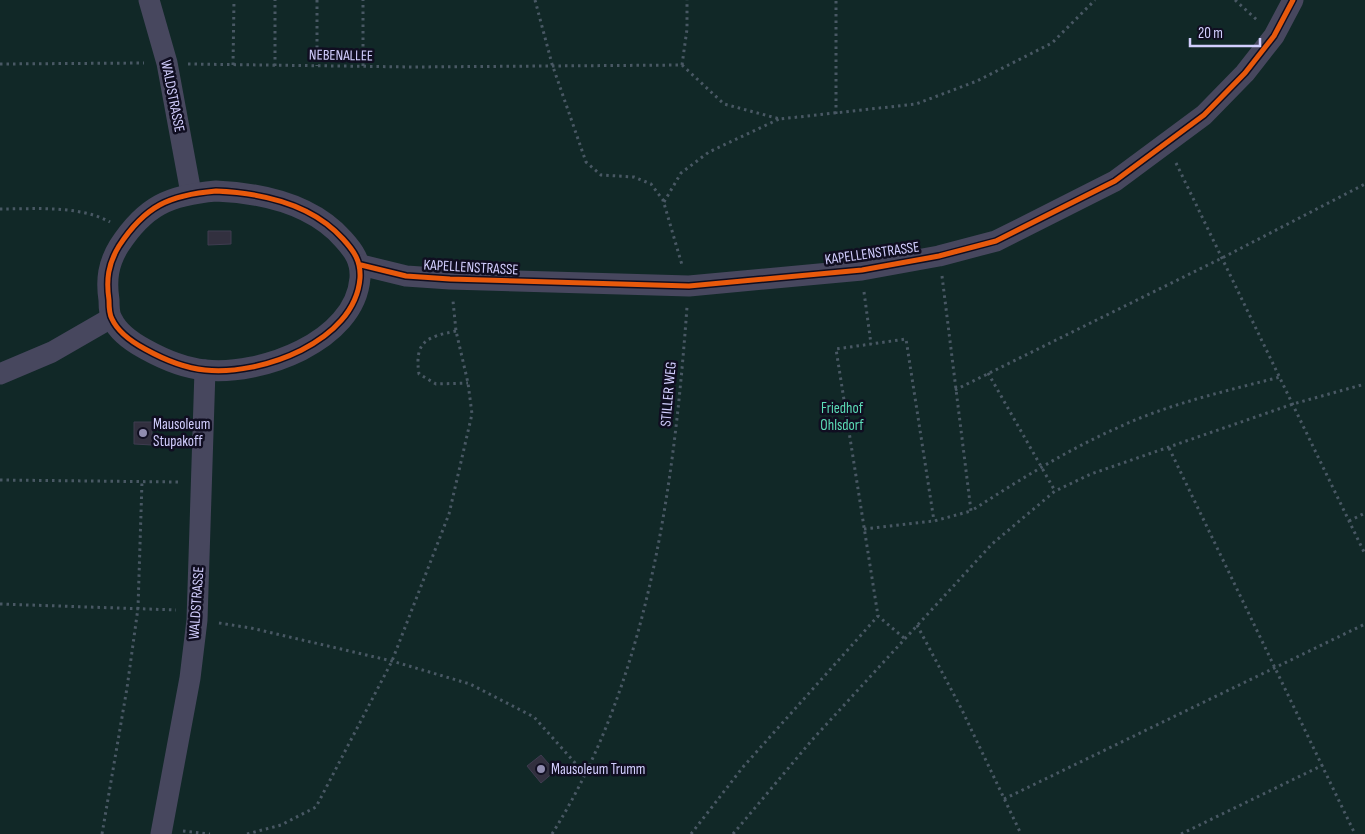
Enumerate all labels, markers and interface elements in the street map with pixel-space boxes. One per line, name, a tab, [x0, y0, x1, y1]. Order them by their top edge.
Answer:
scale bar	[1190, 15, 1260, 47]
text: 20 m	[1198, 24, 1223, 43]
street label: NEBENALLEE	[309, 45, 373, 66]
street label: WALDSTRASSE	[156, 58, 189, 134]
street label: KAPELLENSTRASSE	[824, 237, 920, 270]
street label: KAPELLENSTRASSE	[423, 256, 519, 279]
street label: STILLER WEG	[656, 361, 681, 427]
park label: Friedhof Ohlsdorf	[820, 399, 864, 435]
place label: Mausoleum Stupakoff	[153, 415, 210, 451]
marker: Mausoleum Stupakoff	[137, 427, 149, 439]
street label: WALDSTRASSE	[184, 566, 209, 640]
place label: Mausoleum Trumm	[551, 760, 646, 779]
marker: Mausoleum Trumm	[535, 763, 547, 775]

